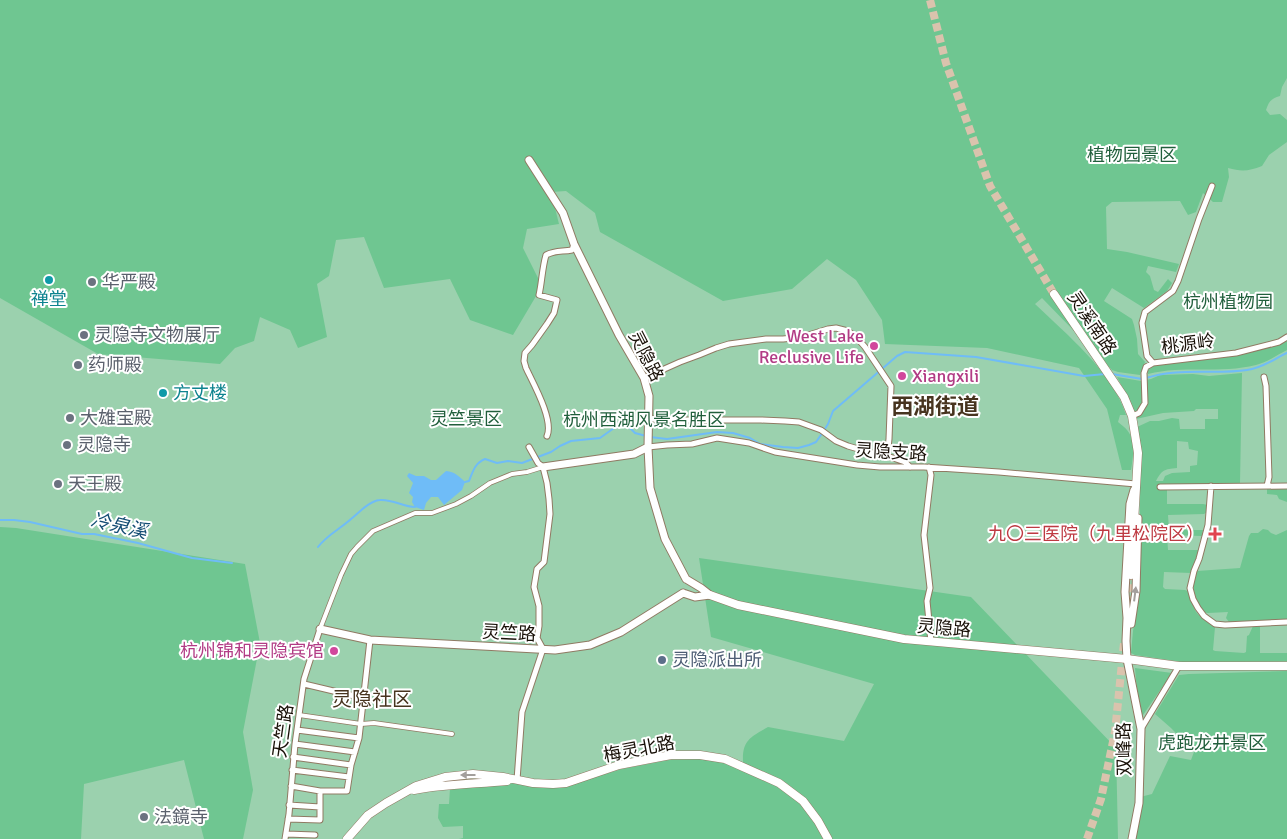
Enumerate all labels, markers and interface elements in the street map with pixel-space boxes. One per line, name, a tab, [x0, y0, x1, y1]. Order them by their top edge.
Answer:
park label: 植物园景区	[1087, 144, 1177, 166]
place label: 华严殿	[102, 271, 156, 293]
marker: 禅堂	[43, 274, 55, 286]
marker: 华严殿	[86, 276, 98, 288]
street label: 灵溪南路	[1063, 287, 1121, 359]
place label: 禅堂	[31, 288, 67, 310]
park label: 杭州植物园	[1183, 291, 1273, 313]
place label: 灵隐寺文物展厅	[94, 324, 220, 346]
place label: West Lake Reclusive Life	[759, 325, 864, 368]
street label: 灵隐路	[624, 327, 668, 385]
marker: 灵隐寺文物展厅	[78, 329, 90, 341]
street label: 桃源岭	[1160, 330, 1216, 358]
marker: West Lake Reclusive Life	[868, 340, 880, 352]
place label: 药师殿	[88, 354, 142, 376]
marker: 药师殿	[72, 359, 84, 371]
place label: Xiangxili	[912, 365, 979, 387]
marker: Xiangxili	[896, 370, 908, 382]
place label: 方丈楼	[173, 382, 227, 404]
marker: 方丈楼	[157, 387, 169, 399]
district label: 西湖街道	[891, 393, 979, 420]
place label: 大雄宝殿	[80, 407, 152, 429]
park label: 灵竺景区	[430, 408, 502, 430]
park label: 杭州西湖风景名胜区	[563, 409, 725, 431]
marker: 大雄宝殿	[64, 412, 76, 424]
place label: 灵隐寺	[77, 434, 131, 456]
marker: 灵隐寺	[61, 439, 73, 451]
street label: 灵隐支路	[854, 439, 928, 465]
place label: 天王殿	[68, 473, 122, 495]
marker: 天王殿	[52, 478, 64, 490]
water label: 冷泉溪	[89, 508, 151, 545]
place label: 九〇三医院（九里松院区）	[988, 523, 1204, 545]
marker: 九〇三医院（九里松院区）	[1208, 527, 1222, 541]
one-way arrow	[1132, 585, 1140, 601]
street label: 灵隐路	[916, 615, 972, 641]
street label: 灵竺路	[481, 621, 537, 645]
place label: 杭州锦和灵隐宾馆	[180, 640, 324, 662]
marker: 杭州锦和灵隐宾馆	[328, 645, 340, 657]
place label: 灵隐派出所	[672, 649, 762, 671]
marker: 灵隐派出所	[656, 654, 668, 666]
district label: 灵隐社区	[332, 687, 412, 712]
street label: 天竺路	[268, 703, 298, 759]
street label: 双峰路	[1113, 722, 1135, 776]
street label: 梅灵北路	[602, 731, 676, 767]
park label: 虎跑龙井景区	[1158, 732, 1266, 754]
one-way arrow	[460, 771, 476, 779]
place label: 法鏡寺	[154, 806, 208, 828]
marker: 法鏡寺	[138, 811, 150, 823]

